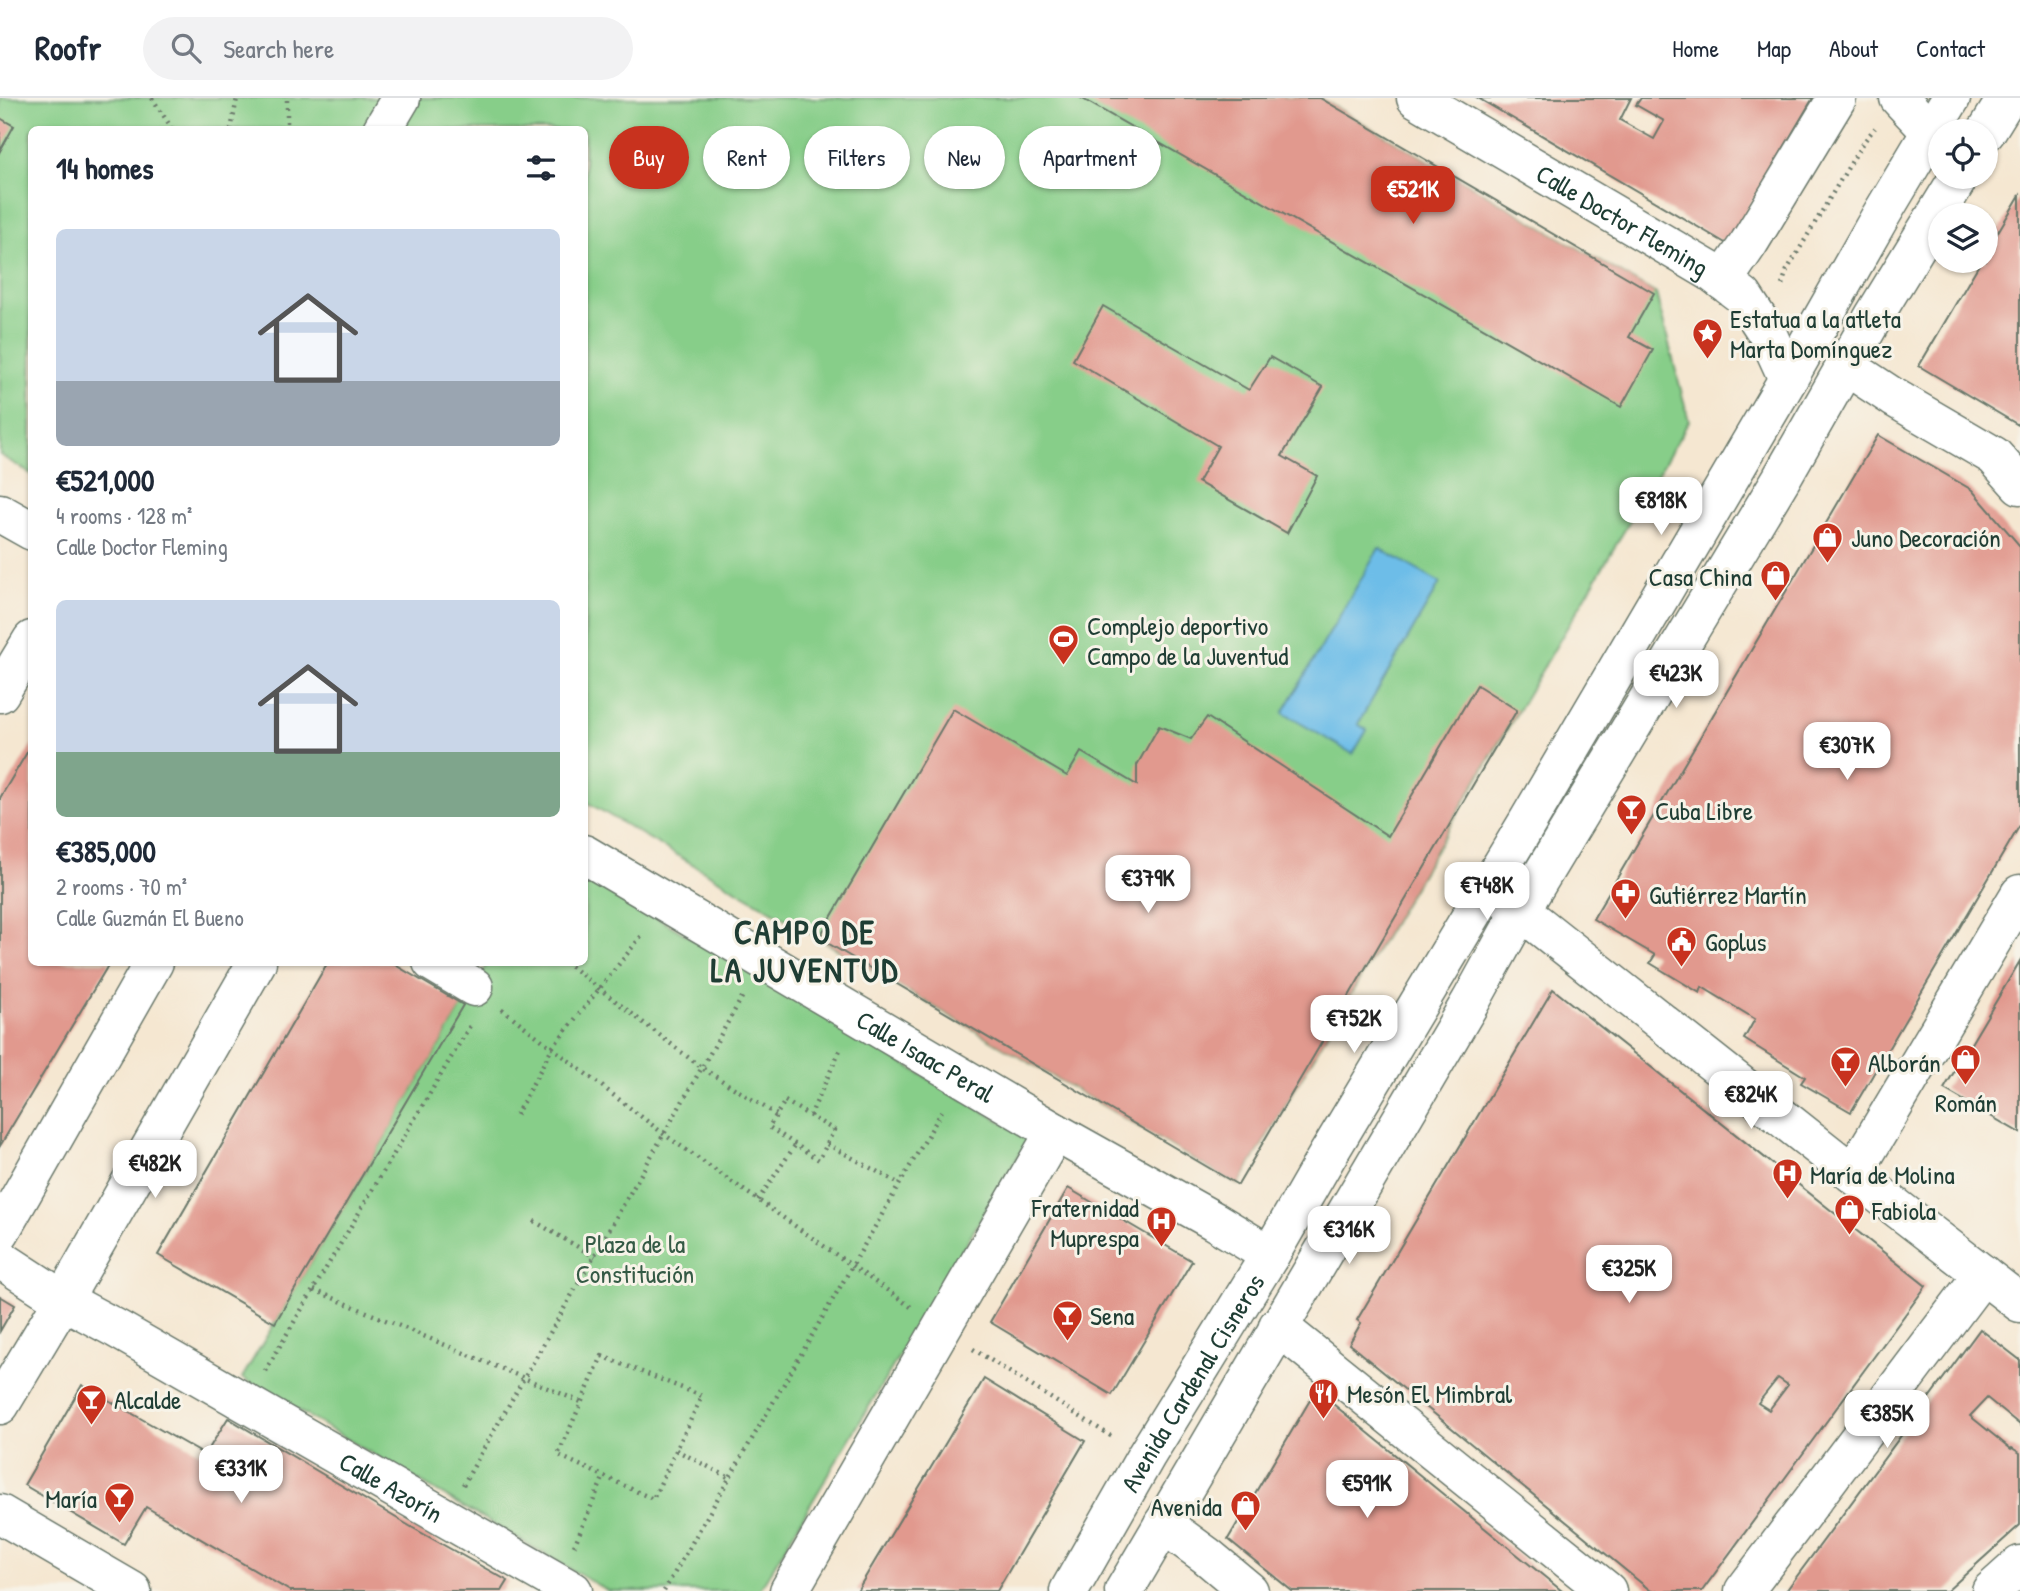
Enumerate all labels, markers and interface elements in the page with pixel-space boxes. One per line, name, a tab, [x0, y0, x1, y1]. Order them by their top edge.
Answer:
search box	[143, 17, 633, 80]
text: Roofr	[35, 26, 101, 70]
icon: search	[167, 29, 205, 67]
text: Search here	[223, 31, 334, 66]
text: Home	[1672, 32, 1719, 64]
text: Map	[1757, 32, 1791, 64]
text: About	[1829, 32, 1878, 64]
text: Contact	[1916, 32, 1985, 64]
map controls	[1928, 119, 1998, 273]
button: locate	[1928, 119, 1998, 189]
chip: Buy	[609, 126, 689, 189]
chip: Rent	[703, 126, 790, 189]
chip: Filters	[804, 126, 910, 189]
chip: New	[924, 126, 1005, 189]
chip: Apartment	[1019, 126, 1161, 189]
text: 14 homes	[56, 148, 154, 188]
icon: filters	[522, 149, 560, 187]
street label: Calle Doctor Fleming	[1530, 155, 1715, 284]
pin: €521K	[1364, 166, 1462, 226]
text: €521K	[1387, 173, 1439, 204]
button: layers	[1928, 203, 1998, 273]
icon: home	[245, 275, 371, 401]
place label: Estatua a la atleta Marta Domínguez	[1730, 301, 1901, 366]
place icon: Estatua a la atleta Marta Domínguez	[1690, 316, 1724, 360]
text: €521,000	[56, 460, 154, 500]
pin: €818K	[1612, 478, 1710, 537]
text: €818K	[1635, 484, 1687, 515]
text: 4 rooms · 128 m²	[56, 500, 192, 531]
shop icon: Juno Decoración	[1811, 520, 1845, 564]
place label: Juno Decoración	[1851, 520, 2001, 555]
text: Calle Doctor Fleming	[56, 531, 228, 562]
place label: Casa China	[1648, 559, 1752, 594]
shop icon: Casa China	[1758, 559, 1792, 603]
place label: Complejo deportivo Campo de la Juventud	[1087, 608, 1288, 673]
sports icon: Complejo deportivo Campo de la Juventud	[1047, 623, 1081, 667]
icon: home	[245, 646, 371, 772]
pin: €423K	[1627, 650, 1725, 710]
text: €423K	[1650, 657, 1702, 688]
pin: €307K	[1798, 722, 1896, 782]
text: €307K	[1819, 729, 1875, 760]
bar icon: Cuba Libre	[1615, 793, 1649, 837]
place label: Cuba Libre	[1655, 793, 1753, 828]
text: €385,000	[56, 831, 156, 871]
pin: €379K	[1099, 856, 1197, 915]
text: €379K	[1121, 862, 1175, 893]
pin: €748K	[1438, 862, 1536, 922]
text: €748K	[1460, 869, 1514, 900]
text: 2 rooms · 70 m²	[56, 871, 187, 902]
pharmacy icon: Gutiérrez Martín	[1609, 877, 1643, 921]
place label: Gutiérrez Martín	[1649, 877, 1807, 912]
text: Calle Guzmán El Bueno	[56, 902, 244, 933]
district label: CAMPO DE LA JUVENTUD	[711, 910, 899, 992]
public building icon: Goplus	[1665, 924, 1699, 968]
place label: Goplus	[1705, 924, 1766, 959]
pin: €752K	[1305, 996, 1403, 1055]
street label: Calle Isaac Peral	[850, 1001, 1001, 1110]
text: €752K	[1327, 1002, 1381, 1033]
shop icon: Román	[1949, 1042, 1983, 1086]
bar icon: Alborán	[1828, 1045, 1862, 1089]
place label: Alborán	[1868, 1045, 1941, 1080]
pin: €824K	[1702, 1072, 1800, 1131]
text: €824K	[1725, 1078, 1777, 1109]
place label: Román	[1935, 1085, 1997, 1120]
pin: €482K	[106, 1140, 204, 1200]
text: €482K	[129, 1147, 181, 1178]
hospital icon: María de Molina	[1770, 1157, 1804, 1201]
place label: María de Molina	[1810, 1157, 1955, 1192]
place label: Fraternidad Muprespa	[1031, 1190, 1139, 1255]
shop icon: Fabiola	[1832, 1193, 1866, 1237]
place label: Fabiola	[1871, 1193, 1936, 1228]
hospital icon: Fraternidad Muprespa	[1145, 1205, 1179, 1249]
pin: €316K	[1300, 1206, 1398, 1266]
text: €316K	[1324, 1213, 1374, 1244]
park label: Plaza de la Constitución	[576, 1226, 694, 1291]
pin: €325K	[1580, 1246, 1678, 1305]
text: €325K	[1602, 1252, 1656, 1283]
street label: Avenida Cardenal Cisneros	[1112, 1267, 1272, 1498]
bar icon: Sena	[1050, 1298, 1084, 1342]
place label: Sena	[1090, 1298, 1134, 1333]
restaurant icon: Mesón El Mimbral	[1307, 1376, 1341, 1420]
place label: Mesón El Mimbral	[1347, 1376, 1512, 1411]
bar icon: Alcalde	[74, 1382, 108, 1426]
place label: Alcalde	[114, 1382, 181, 1417]
pin: €385K	[1838, 1390, 1936, 1450]
text: €385K	[1860, 1397, 1914, 1428]
street label: Calle Azorín	[333, 1443, 450, 1530]
pin: €331K	[192, 1446, 290, 1505]
text: €331K	[215, 1452, 267, 1483]
pin: €591K	[1318, 1460, 1416, 1520]
text: €591K	[1342, 1467, 1392, 1498]
place label: María	[45, 1481, 97, 1516]
bar icon: María	[103, 1481, 137, 1525]
place label: Avenida	[1151, 1489, 1222, 1524]
shop icon: Avenida	[1228, 1489, 1262, 1533]

